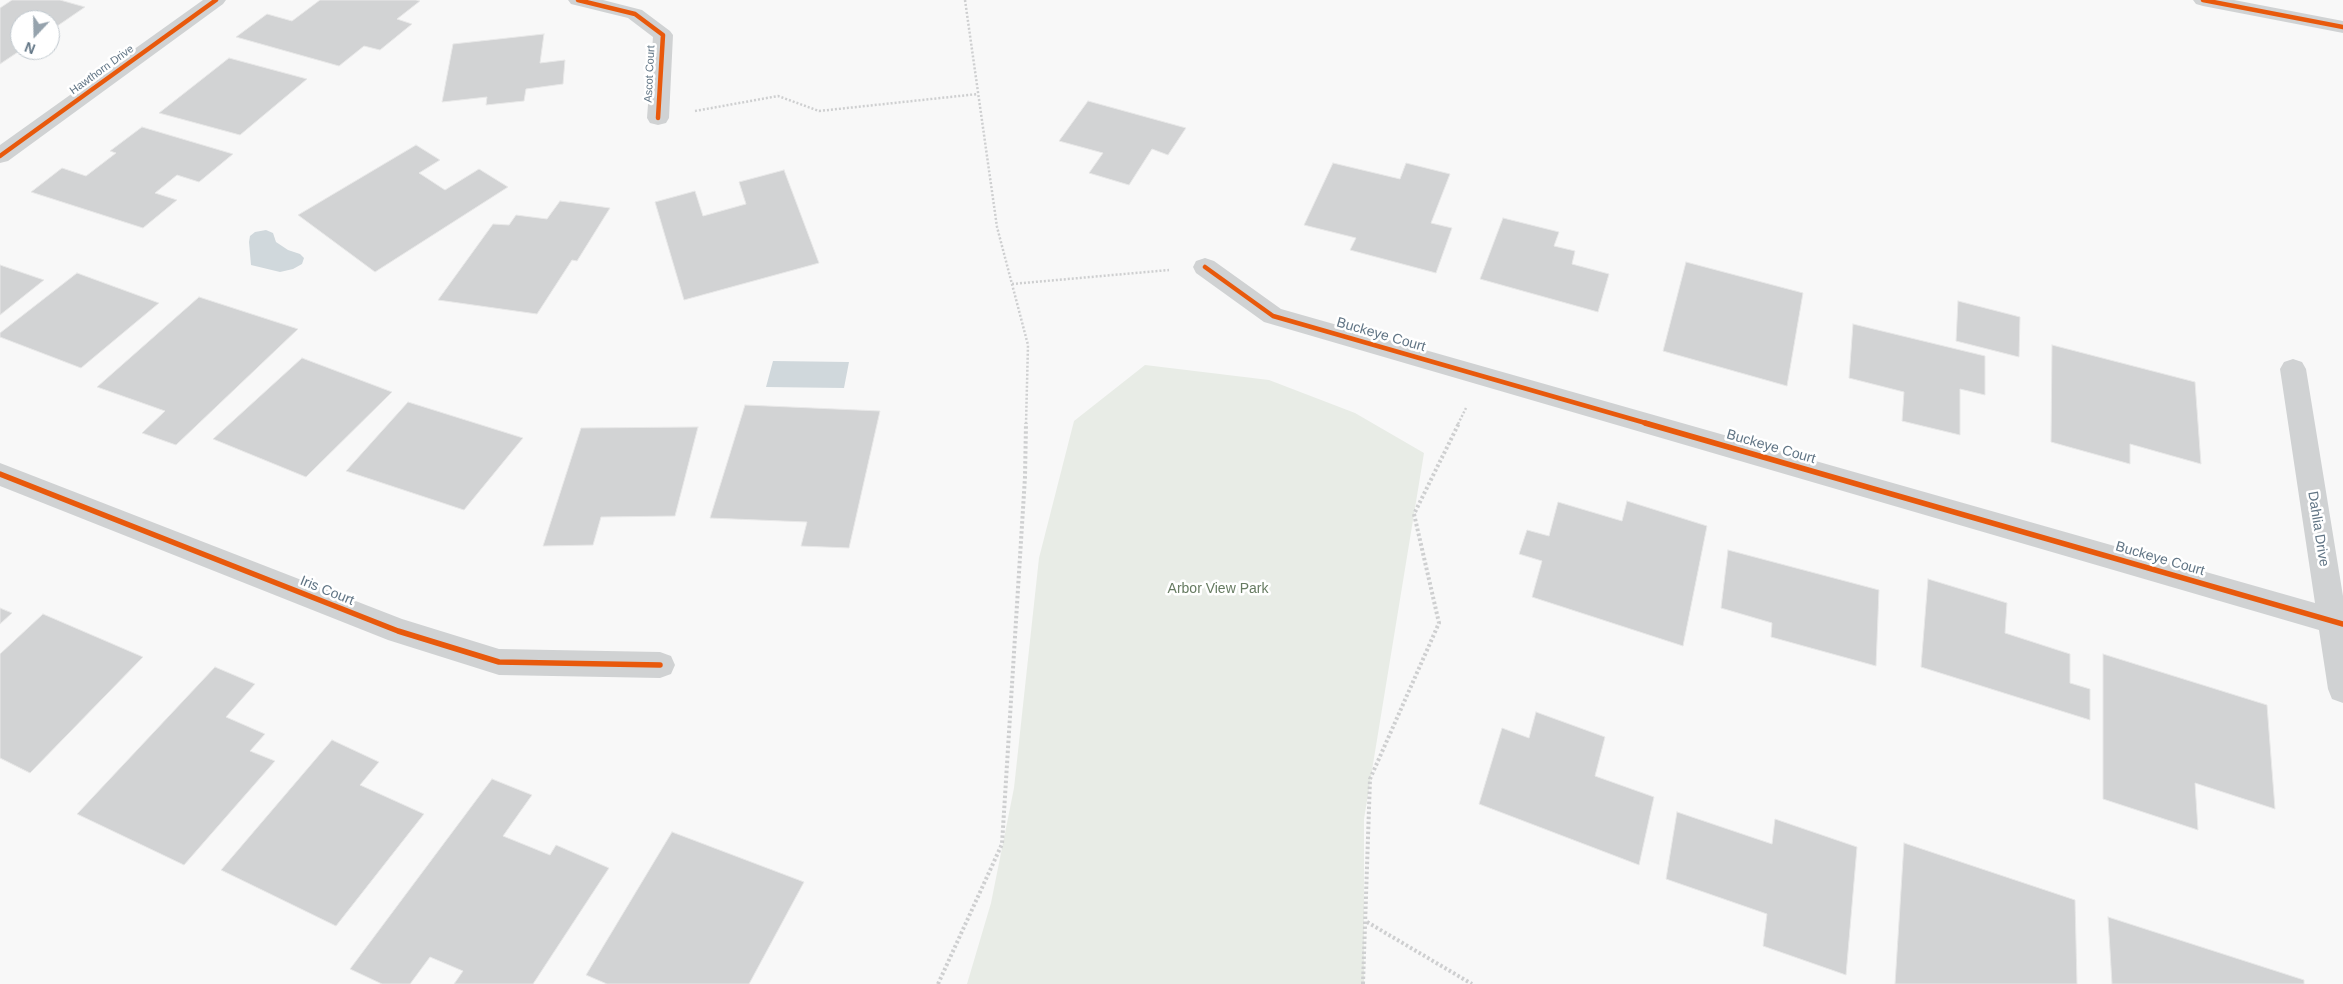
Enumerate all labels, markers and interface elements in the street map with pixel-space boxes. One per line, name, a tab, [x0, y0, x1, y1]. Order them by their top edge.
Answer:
north arrow	[10, 10, 60, 60]
text: N	[22, 39, 38, 57]
street label: Hawthorn Drive	[67, 42, 137, 98]
street label: Ascot Court	[642, 45, 658, 103]
street label: Buckeye Court	[1335, 314, 1427, 356]
street label: Buckeye Court	[1725, 426, 1817, 468]
street label: Dahlia Drive	[2304, 490, 2332, 568]
street label: Buckeye Court	[2114, 538, 2206, 580]
street label: Iris Court	[298, 573, 356, 609]
park label: Arbor View Park	[1168, 581, 1268, 597]

